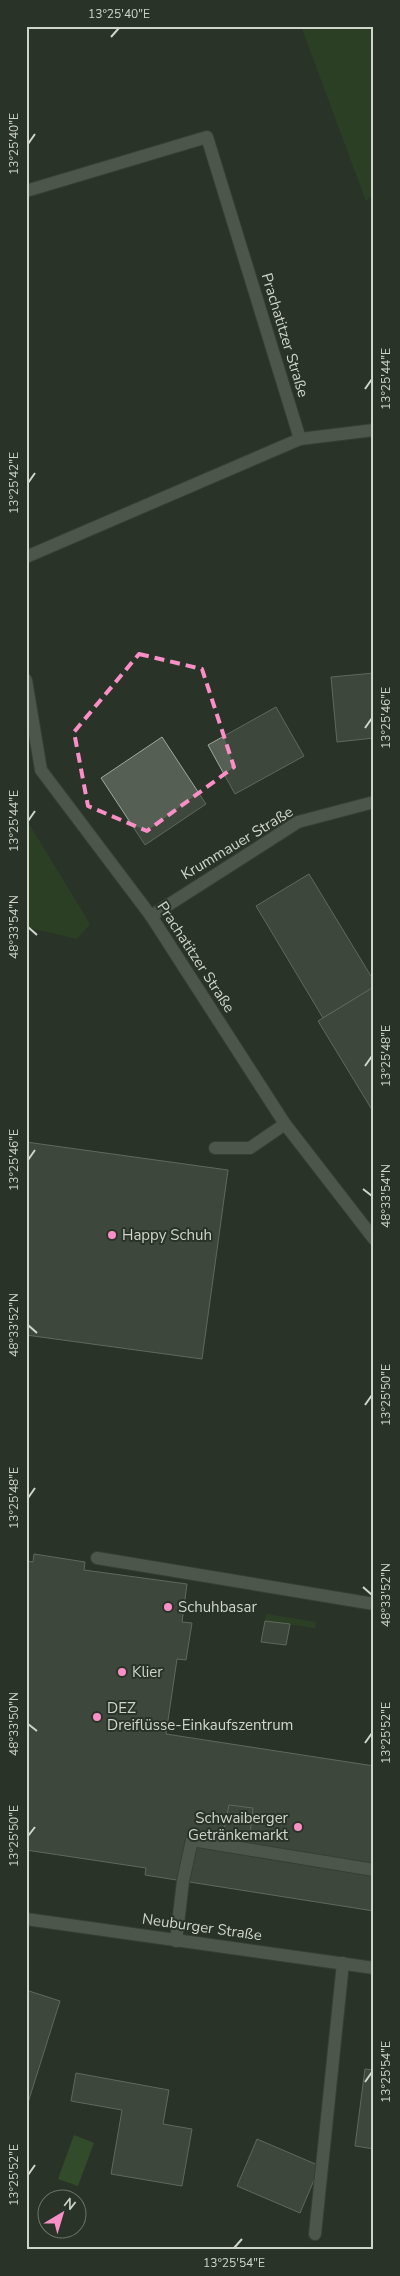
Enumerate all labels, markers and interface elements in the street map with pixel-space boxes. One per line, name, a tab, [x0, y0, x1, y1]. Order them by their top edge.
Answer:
text: 13°25'40"E	[88, 6, 150, 22]
text: 13°25'40"E	[6, 113, 22, 175]
street label: Prachatitzer Straße	[257, 270, 313, 400]
text: 13°25'44"E	[378, 348, 394, 410]
text: 13°25'42"E	[6, 452, 22, 514]
text: 13°25'46"E	[378, 687, 394, 749]
text: 13°25'44"E	[6, 790, 22, 852]
street label: Krummauer Straße	[177, 802, 297, 884]
text: 48°33'54"N	[6, 895, 22, 959]
street label: Prachatitzer Straße	[153, 898, 239, 1017]
text: 13°25'48"E	[378, 1025, 394, 1087]
text: 13°25'46"E	[6, 1129, 22, 1191]
text: 48°33'54"N	[378, 1164, 394, 1228]
place label: Happy Schuh	[122, 1225, 212, 1245]
marker: Happy Schuh	[106, 1229, 118, 1241]
text: 48°33'52"N	[6, 1293, 22, 1357]
text: 13°25'50"E	[378, 1364, 394, 1426]
text: 13°25'48"E	[6, 1467, 22, 1529]
text: 48°33'52"N	[378, 1563, 394, 1627]
place label: Schuhbasar	[178, 1597, 257, 1617]
marker: Schuhbasar	[162, 1601, 174, 1613]
place label: Klier	[132, 1662, 163, 1682]
marker: Klier	[116, 1666, 128, 1678]
text: 48°33'50"N	[6, 1692, 22, 1756]
place label: DEZ Dreiflüsse-Einkaufszentrum	[107, 1698, 293, 1735]
text: 13°25'52"E	[378, 1702, 394, 1764]
marker: DEZ Dreiflüsse-Einkaufszentrum	[91, 1711, 103, 1723]
text: 13°25'50"E	[6, 1805, 22, 1867]
place label: Schwaiberger Getränkemarkt	[188, 1808, 289, 1845]
marker: Schwaiberger Getränkemarkt	[292, 1821, 304, 1833]
street label: Neuburger Straße	[141, 1909, 263, 1945]
text: 13°25'54"E	[378, 2041, 394, 2103]
text: 13°25'52"E	[6, 2144, 22, 2206]
north arrow	[38, 2188, 88, 2238]
text: N	[60, 2193, 80, 2215]
text: 13°25'54"E	[203, 2255, 265, 2271]

